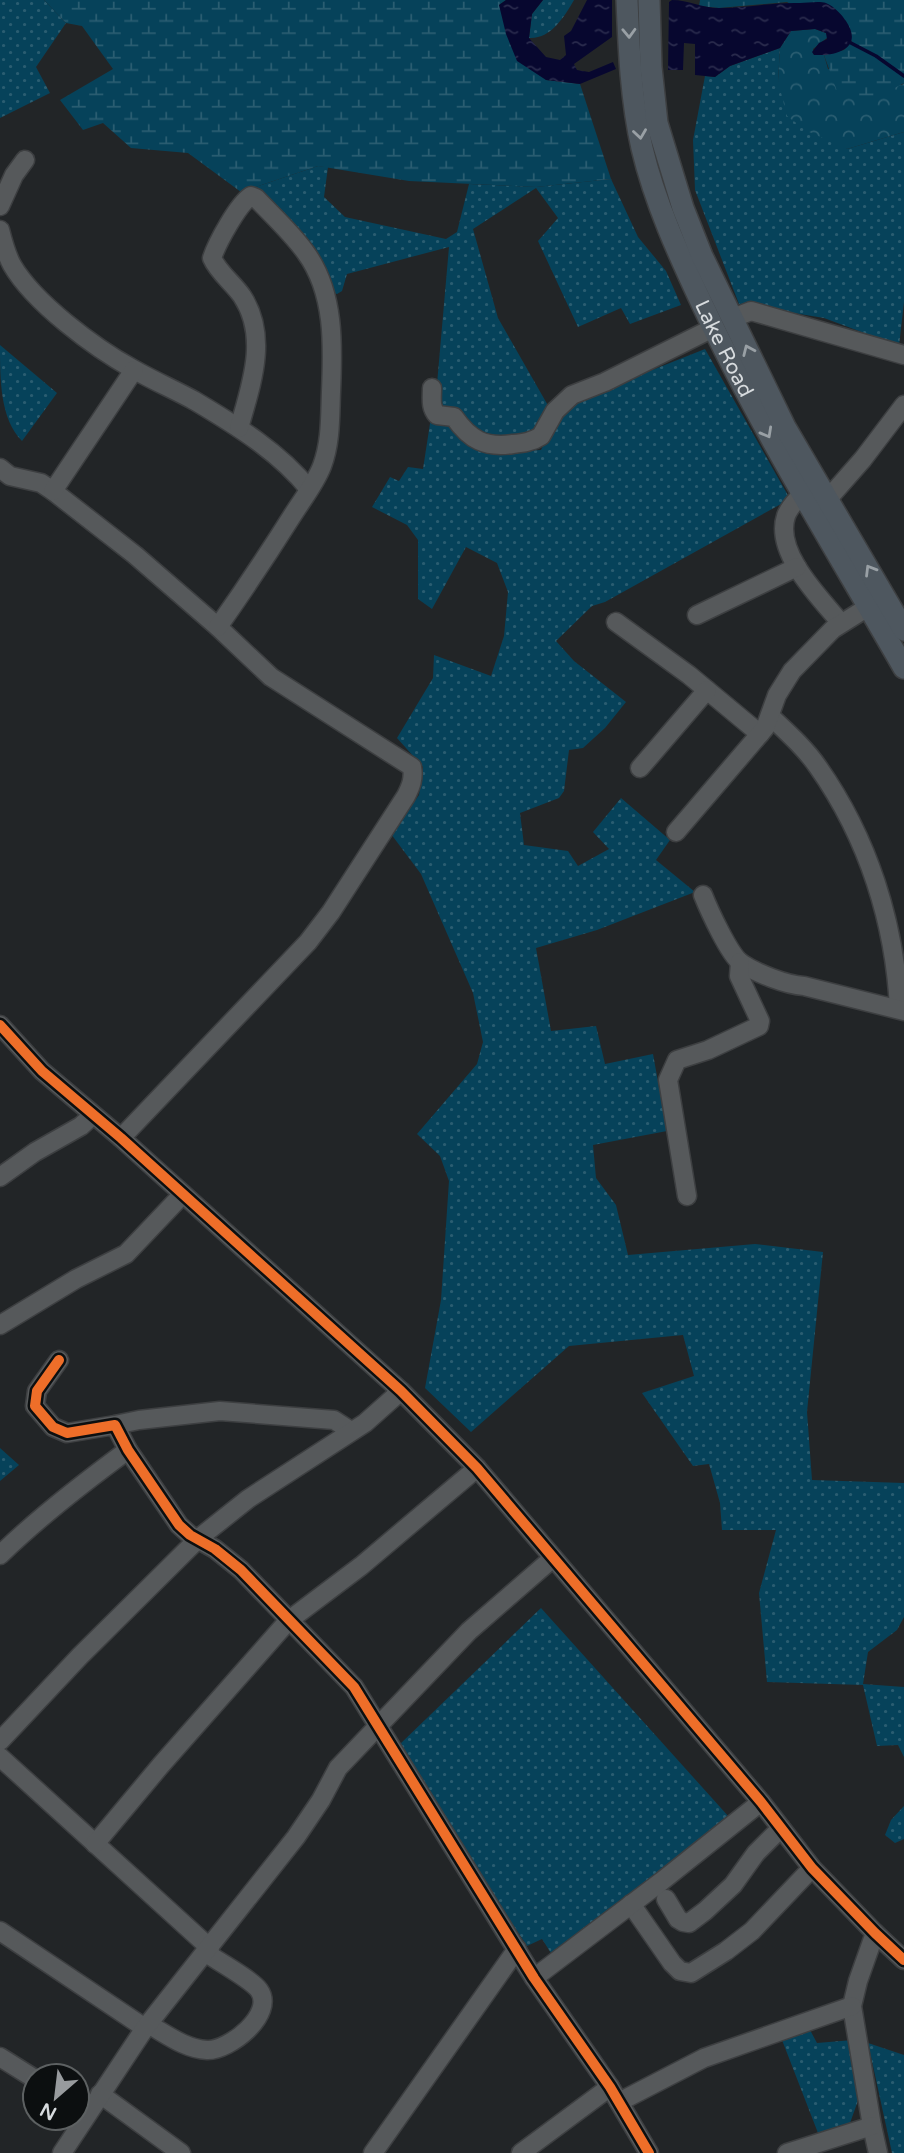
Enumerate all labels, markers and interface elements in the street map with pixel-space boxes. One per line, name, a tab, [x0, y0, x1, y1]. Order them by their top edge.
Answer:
one-way arrow	[621, 28, 636, 39]
one-way arrow	[632, 128, 647, 140]
street label: Lake Road	[689, 296, 759, 401]
one-way arrow	[742, 345, 756, 358]
one-way arrow	[759, 425, 772, 438]
one-way arrow	[866, 565, 879, 578]
north arrow	[21, 2062, 91, 2132]
text: N	[37, 2098, 60, 2124]

